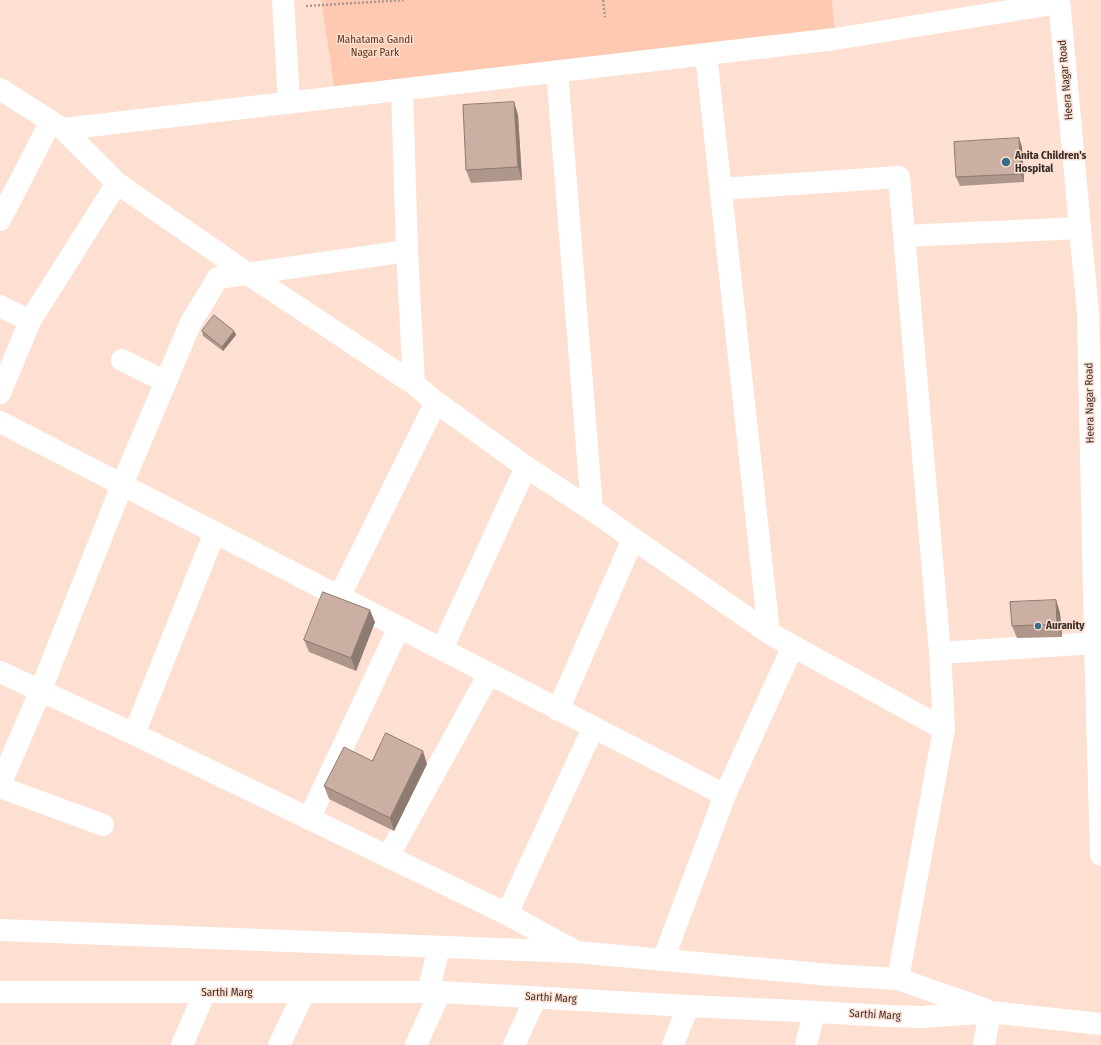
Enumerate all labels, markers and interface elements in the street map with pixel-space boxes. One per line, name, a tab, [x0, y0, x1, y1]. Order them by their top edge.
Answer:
park label: Mahatama Gandi Nagar Park	[337, 33, 413, 59]
street label: Heera Nagar Road	[1056, 39, 1076, 121]
place label: Anita Children's Hospital	[1015, 149, 1086, 175]
marker: Anita Children's Hospital	[1000, 156, 1012, 168]
street label: Heera Nagar Road	[1083, 363, 1097, 443]
place label: Auranity	[1046, 619, 1085, 633]
marker: Auranity	[1033, 621, 1043, 631]
street label: Sarthi Marg	[201, 986, 253, 1000]
street label: Sarthi Marg	[525, 990, 577, 1006]
street label: Sarthi Marg	[849, 1007, 901, 1023]

